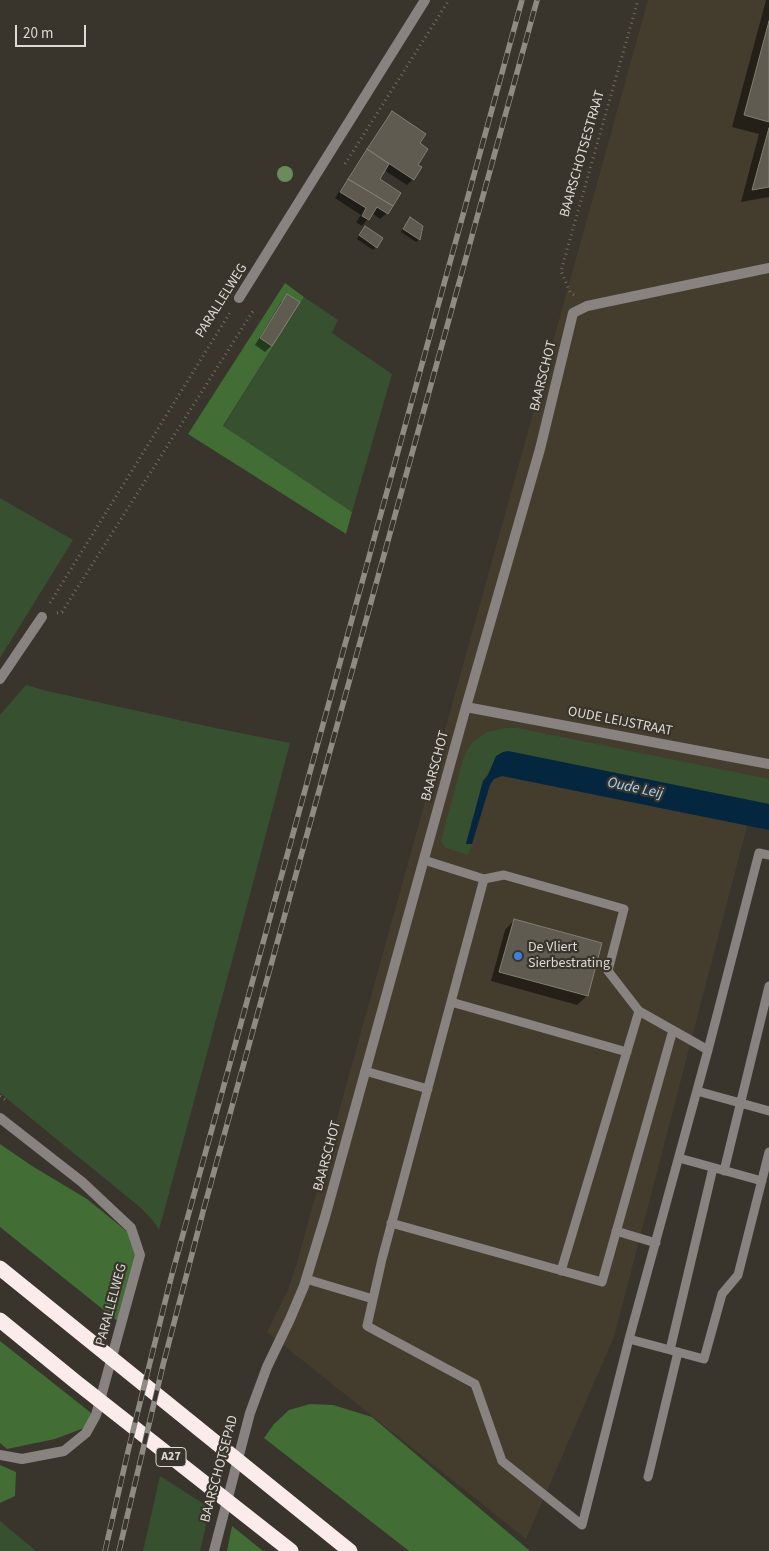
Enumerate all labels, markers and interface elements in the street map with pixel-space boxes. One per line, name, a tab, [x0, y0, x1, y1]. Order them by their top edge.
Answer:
scale bar	[18, 15, 89, 47]
text: 20 m	[23, 23, 53, 44]
street label: BAARSCHOTSESTRAAT	[557, 89, 609, 219]
street label: PARALLELWEG	[193, 261, 251, 341]
street label: BAARSCHOT	[527, 339, 561, 413]
street label: OUDE LEIJSTRAAT	[566, 704, 674, 740]
street label: BAARSCHOT	[419, 729, 453, 803]
water label: Oude Leij	[605, 774, 665, 804]
place label: De Vliert Sierbestrating	[528, 940, 610, 972]
marker: De Vliert Sierbestrating	[512, 950, 524, 962]
street label: BAARSCHOT	[311, 1119, 345, 1193]
street label: PARALLELWEG	[93, 1262, 131, 1348]
street label: BAARSCHOTSEPAD	[198, 1414, 242, 1524]
road number: A27	[156, 1448, 186, 1466]

